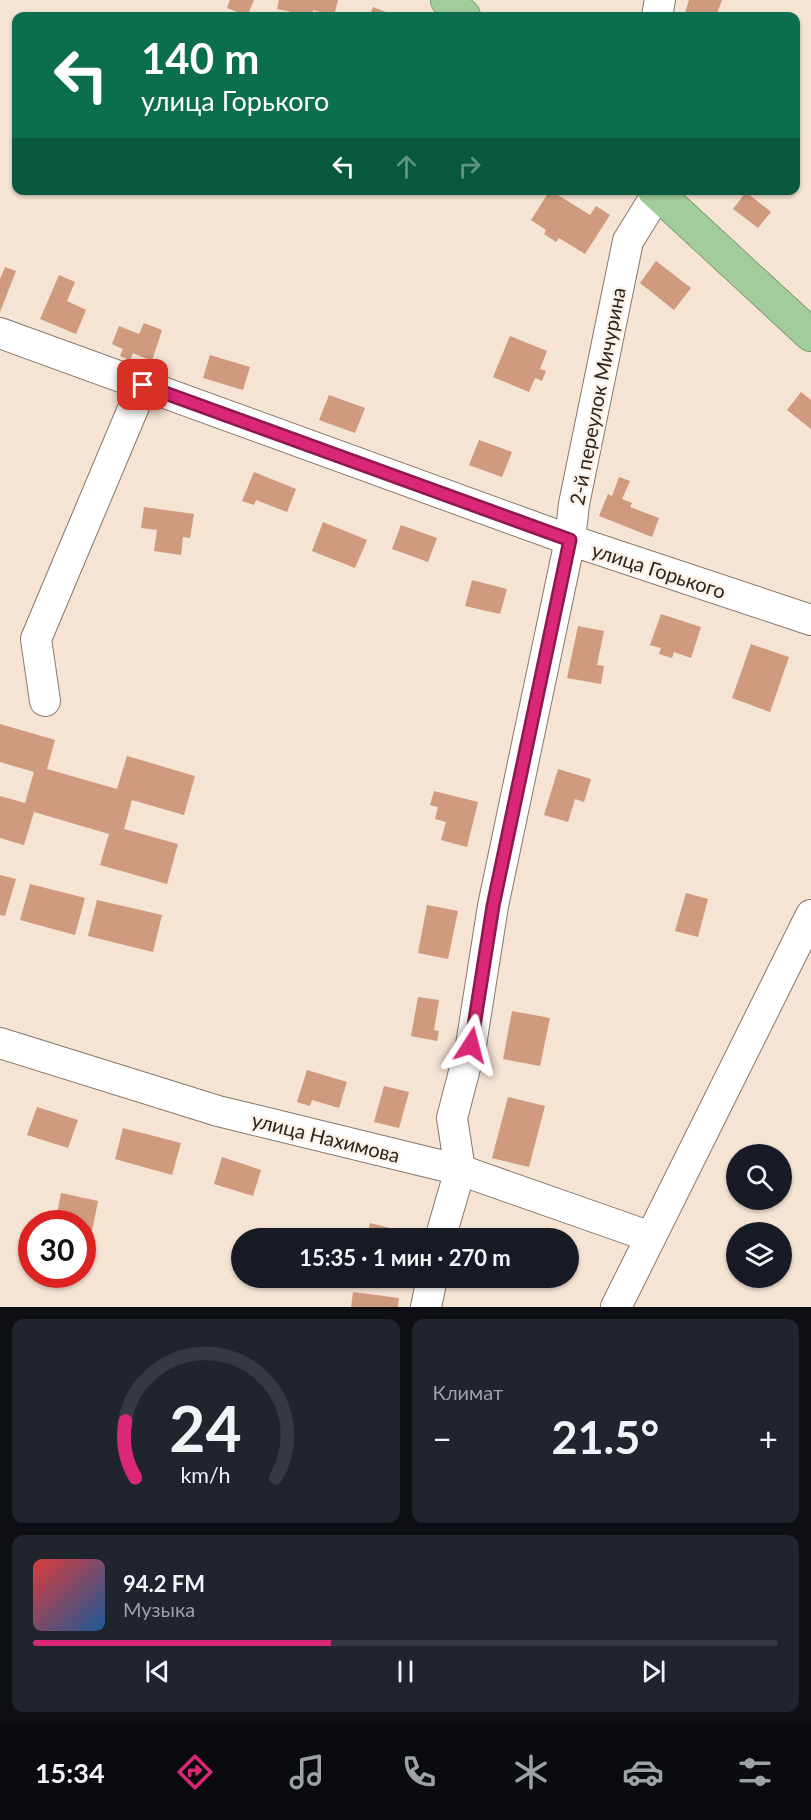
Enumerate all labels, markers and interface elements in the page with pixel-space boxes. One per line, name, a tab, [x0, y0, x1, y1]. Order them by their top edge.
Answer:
text: 140 m	[141, 33, 259, 83]
icon: left	[42, 36, 120, 114]
text: улица Горького	[141, 84, 329, 117]
icon: left	[327, 150, 360, 183]
icon: ahead	[390, 150, 423, 183]
icon: right	[453, 150, 486, 183]
street label: 2-й переулок Мичурина	[564, 285, 630, 507]
pin	[117, 359, 168, 410]
icon: arrive	[126, 368, 159, 401]
street label: улица Горького	[589, 537, 729, 603]
position arrow	[439, 1013, 503, 1077]
street label: улица Нахимова	[250, 1107, 402, 1167]
map controls	[726, 1144, 792, 1288]
button: search	[726, 1144, 792, 1210]
speed limit sign: 30	[18, 1210, 96, 1288]
button: layers	[726, 1222, 792, 1288]
text: 15:35 · 1 мин · 270 m	[299, 1244, 511, 1271]
text: Климат	[433, 1380, 503, 1404]
text: 24	[170, 1390, 242, 1465]
text: 21.5°	[551, 1410, 659, 1464]
text: −	[433, 1418, 452, 1458]
text: +	[759, 1418, 778, 1458]
text: km/h	[181, 1462, 231, 1488]
text: 94.2 FM	[123, 1570, 205, 1597]
text: Музыка	[123, 1597, 195, 1621]
icon: previous	[141, 1655, 174, 1688]
icon: pause	[389, 1655, 422, 1688]
icon: next	[637, 1655, 670, 1688]
icon: directions	[174, 1751, 216, 1793]
icon: music	[286, 1751, 328, 1793]
icon: phone	[398, 1751, 440, 1793]
icon: climate	[510, 1751, 552, 1793]
icon: car	[622, 1751, 664, 1793]
icon: filters	[734, 1751, 776, 1793]
text: 15:34	[35, 1756, 105, 1789]

